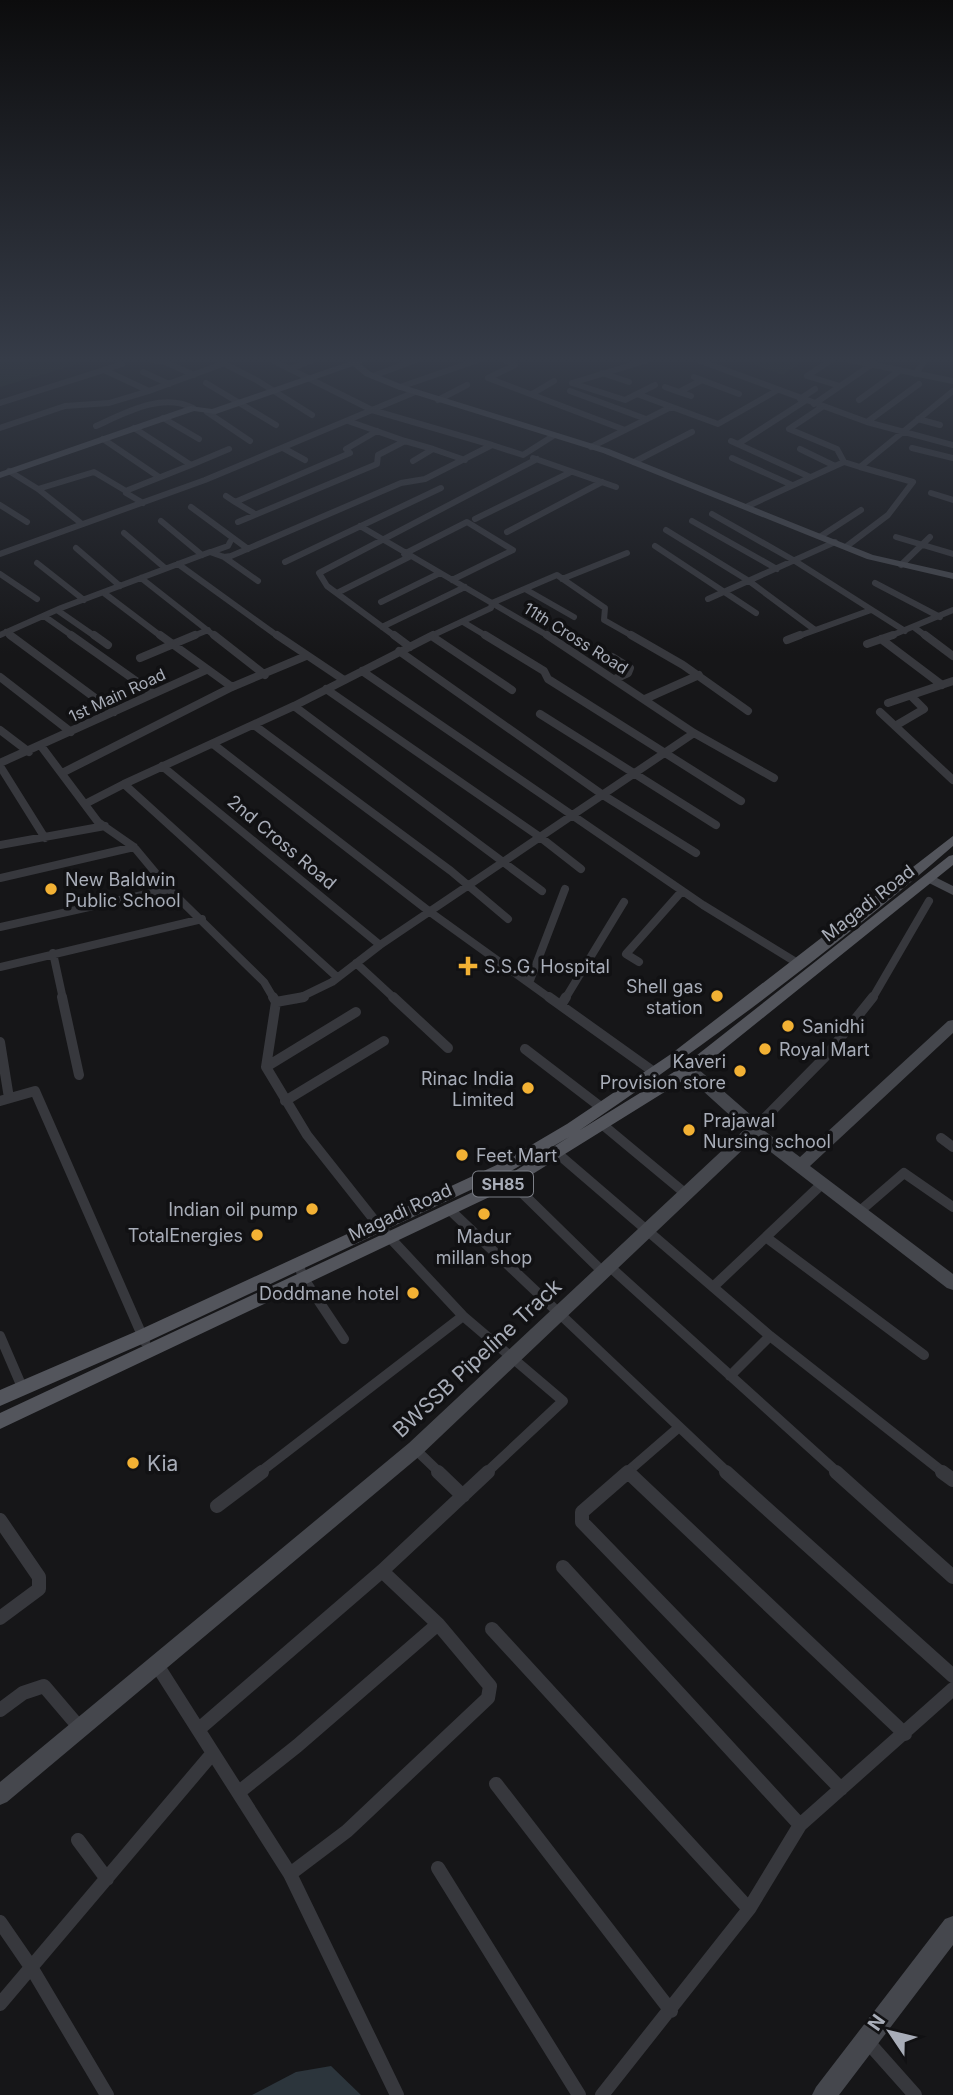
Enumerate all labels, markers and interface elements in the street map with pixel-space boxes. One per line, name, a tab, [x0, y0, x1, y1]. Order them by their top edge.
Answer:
street label: 11th Cross Road	[520, 598, 632, 678]
street label: 1st Main Road	[65, 664, 169, 726]
street label: 2nd Cross Road	[223, 790, 341, 894]
street label: Magadi Road	[818, 860, 918, 946]
place label: New Baldwin Public School	[65, 869, 181, 911]
marker: New Baldwin Public School	[43, 881, 59, 897]
marker: S.S.G. Hospital	[458, 956, 478, 976]
place label: S.S.G. Hospital	[484, 956, 610, 977]
place label: Shell gas station	[626, 976, 703, 1018]
marker: Shell gas station	[709, 988, 725, 1004]
place label: Sanidhi	[802, 1016, 865, 1037]
marker: Sanidhi	[780, 1018, 796, 1034]
place label: Royal Mart	[779, 1039, 870, 1060]
marker: Royal Mart	[757, 1041, 773, 1057]
place label: Kaveri Provision store	[600, 1051, 726, 1093]
marker: Kaveri Provision store	[732, 1063, 748, 1079]
place label: Rinac India Limited	[421, 1068, 514, 1110]
marker: Rinac India Limited	[520, 1080, 536, 1096]
place label: Prajawal Nursing school	[703, 1110, 831, 1152]
marker: Prajawal Nursing school	[681, 1122, 697, 1138]
place label: Feet Mart	[476, 1145, 557, 1166]
marker: Feet Mart	[454, 1147, 470, 1163]
road number: SH85	[473, 1172, 533, 1196]
street label: Magadi Road	[345, 1179, 455, 1245]
place label: Indian oil pump	[168, 1199, 298, 1220]
marker: Indian oil pump	[304, 1201, 320, 1217]
marker: Madur millan shop	[476, 1206, 492, 1222]
place label: TotalEnergies	[128, 1225, 243, 1246]
place label: Madur millan shop	[436, 1226, 532, 1268]
marker: TotalEnergies	[249, 1227, 265, 1243]
street label: BWSSB Pipeline Track	[388, 1273, 567, 1442]
place label: Doddmane hotel	[259, 1283, 399, 1304]
marker: Doddmane hotel	[405, 1285, 421, 1301]
place label: Kia	[147, 1451, 178, 1476]
marker: Kia	[125, 1455, 141, 1471]
north arrow	[855, 1997, 925, 2067]
text: N	[863, 2010, 890, 2035]

